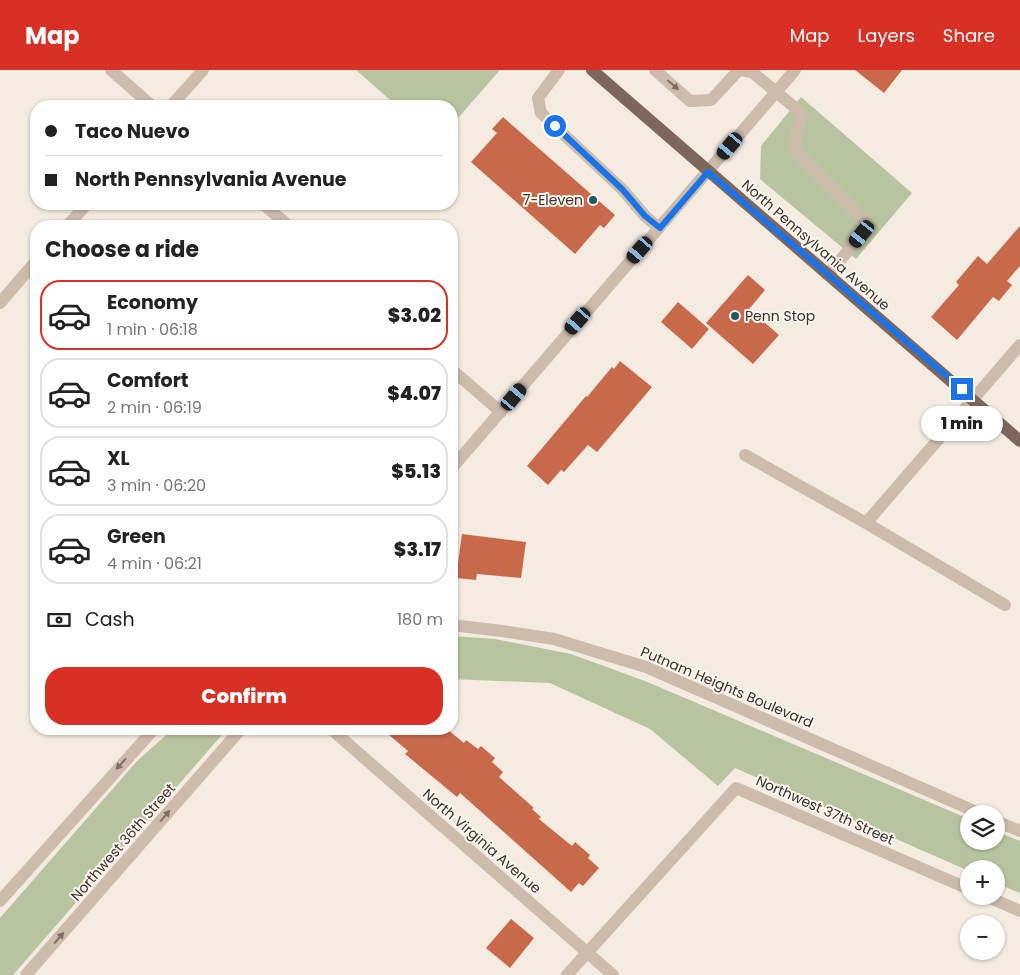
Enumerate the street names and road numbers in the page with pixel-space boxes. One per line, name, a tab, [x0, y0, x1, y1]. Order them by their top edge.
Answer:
street label: North Pennsylvania Avenue	[737, 175, 895, 315]
street label: Putnam Heights Boulevard	[638, 642, 816, 732]
street label: Northwest 37th Street	[753, 771, 897, 849]
street label: Northwest 36th Street	[66, 779, 180, 905]
street label: North Virginia Avenue	[418, 784, 546, 898]

